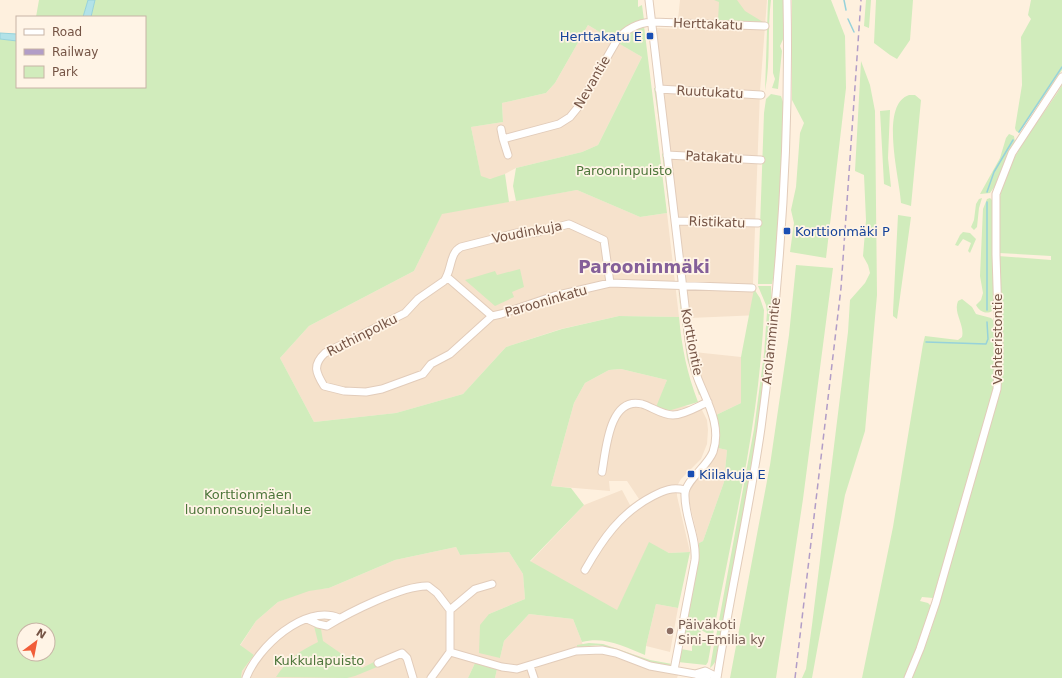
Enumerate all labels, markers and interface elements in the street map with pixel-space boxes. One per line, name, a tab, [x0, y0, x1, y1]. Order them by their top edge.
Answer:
street label: Herttakatu	[673, 15, 743, 33]
legend	[16, 16, 146, 88]
text: Road	[52, 25, 82, 39]
place label: Herttakatu E	[560, 29, 642, 44]
marker: Herttakatu E	[645, 31, 655, 41]
text: Railway	[52, 45, 98, 59]
street label: Nevantie	[571, 53, 613, 111]
text: Park	[52, 65, 78, 79]
street label: Ruutukatu	[676, 83, 744, 101]
street label: Patakatu	[685, 148, 743, 166]
park label: Parooninpuisto	[576, 163, 672, 178]
street label: Ristikatu	[688, 214, 746, 230]
street label: Voudinkuja	[491, 218, 563, 246]
place label: Korttionmäki P	[795, 224, 890, 239]
marker: Korttionmäki P	[782, 226, 792, 236]
district label: Parooninmäki	[578, 257, 710, 277]
street label: Parooninkatu	[503, 282, 589, 320]
street label: Vahteristontie	[990, 294, 1005, 384]
street label: Arolammintie	[759, 297, 783, 385]
street label: Korttiontie	[678, 307, 706, 377]
street label: Ruthinpolku	[324, 311, 400, 359]
place label: Kiilakuja E	[699, 467, 766, 482]
marker: Kiilakuja E	[686, 469, 696, 479]
park label: Korttionmäen luonnonsuojelualue	[185, 487, 311, 517]
place label: Päiväkoti Sini-Emilia ky	[678, 617, 765, 647]
north arrow	[16, 622, 56, 662]
text: N	[34, 626, 48, 642]
marker: Päiväkoti Sini-Emilia ky	[665, 626, 675, 636]
park label: Kukkulapuisto	[274, 653, 364, 668]

